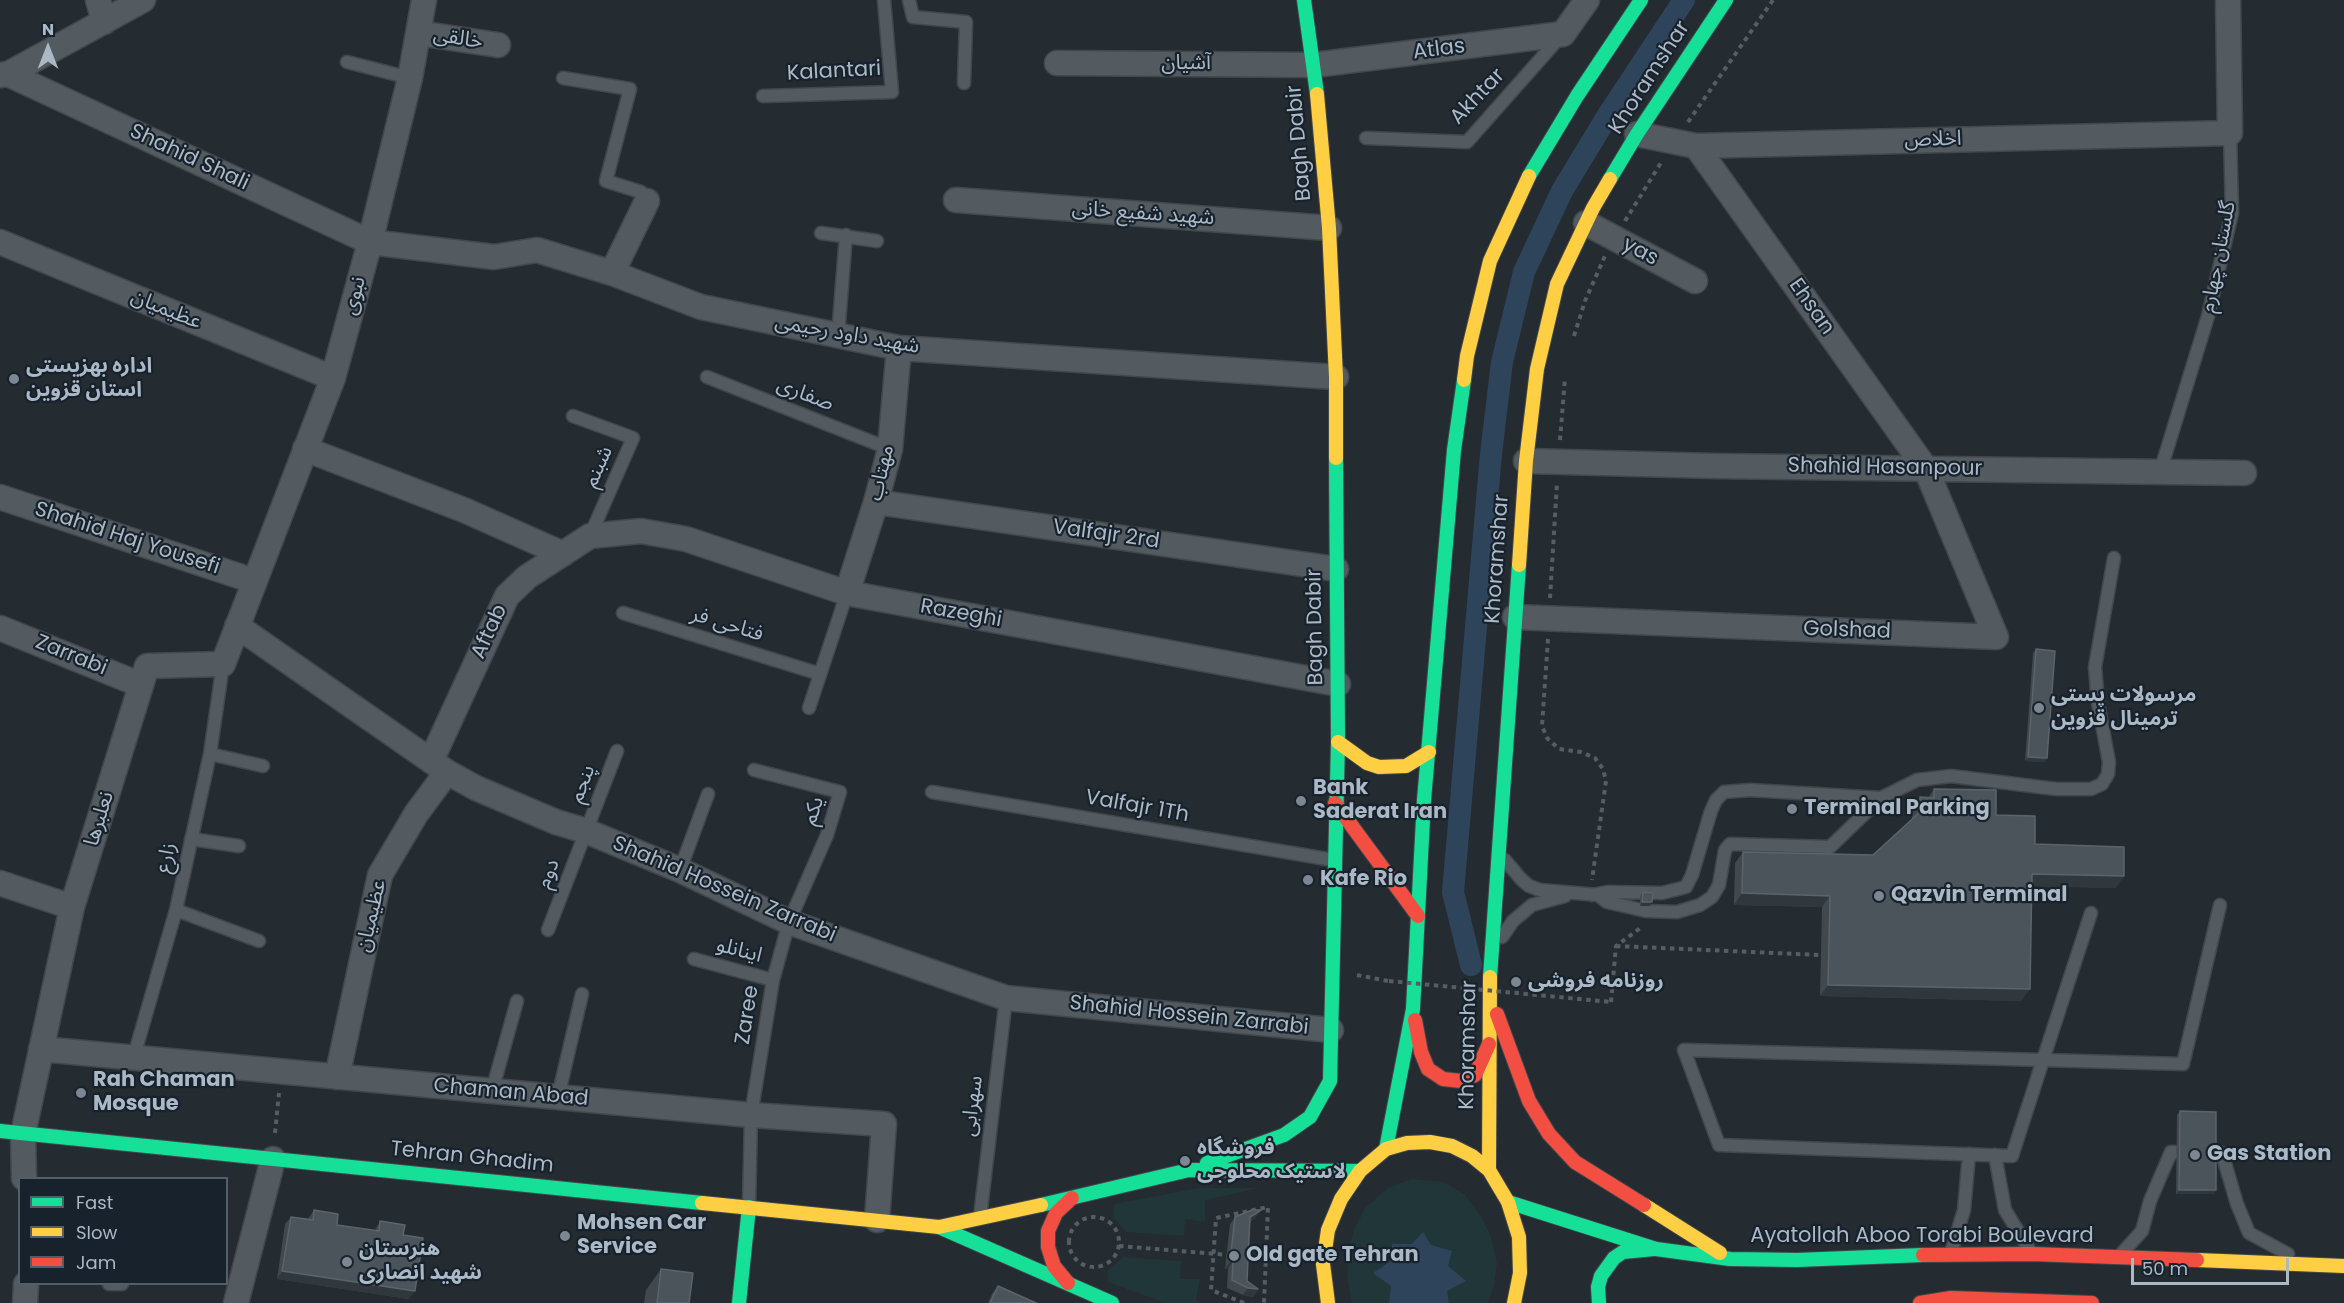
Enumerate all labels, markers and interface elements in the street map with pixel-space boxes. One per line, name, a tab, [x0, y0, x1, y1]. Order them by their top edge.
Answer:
street label: Khoramshar	[1604, 17, 1696, 139]
north arrow	[18, 18, 78, 78]
text: N	[42, 18, 54, 41]
street label: خالقی	[431, 23, 485, 55]
street label: Atlas	[1412, 34, 1466, 66]
street label: آشیان	[1161, 51, 1211, 77]
street label: Kalantari	[786, 57, 882, 87]
street label: Akhtar	[1445, 64, 1511, 130]
street label: Bagh Dabir	[1282, 84, 1318, 202]
street label: Shahid Shali	[125, 119, 253, 197]
street label: اخلاص	[1904, 127, 1962, 153]
street label: شهید شفیع خانی	[1071, 196, 1215, 232]
street label: گلستان چهارم	[2196, 199, 2242, 315]
street label: yas	[1618, 232, 1662, 272]
street label: نبوی	[338, 274, 372, 318]
street label: Ehsan	[1783, 274, 1839, 340]
street label: عظیمیان	[127, 284, 205, 336]
street label: شهید داود رحیمی	[773, 310, 921, 360]
place label: اداره بهزیستی استان قزوین	[26, 354, 152, 404]
marker: اداره بهزیستی استان قزوین	[7, 372, 21, 386]
street label: صفاری	[773, 373, 837, 417]
street label: شبنم	[579, 442, 619, 492]
street label: مهتاب	[863, 443, 901, 503]
street label: Shahid Hasanpour	[1787, 454, 1983, 482]
street label: Khoramshar	[1481, 494, 1515, 624]
street label: Shahid Haj Yousefi	[31, 497, 223, 581]
street label: Valfajr 2rd	[1051, 515, 1161, 555]
street label: Bagh Dabir	[1302, 569, 1330, 685]
street label: Razeghi	[918, 594, 1004, 634]
street label: Aftab	[467, 601, 513, 663]
street label: فتاحی فر	[688, 602, 766, 648]
street label: Golshad	[1803, 617, 1891, 645]
street label: Zarrabi	[32, 630, 110, 682]
place label: مرسولات پستی ترمینال قزوین	[2051, 683, 2197, 733]
marker: مرسولات پستی ترمینال قزوین	[2032, 701, 2046, 715]
street label: پنجم	[564, 761, 602, 807]
place label: Bank Saderat Iran	[1313, 776, 1447, 826]
street label: Valfajr 1Th	[1083, 785, 1191, 829]
street label: نعلبرها	[80, 789, 120, 849]
street label: یکم	[798, 793, 830, 829]
marker: Bank Saderat Iran	[1294, 794, 1308, 808]
place label: Terminal Parking	[1804, 796, 1990, 822]
marker: Terminal Parking	[1785, 802, 1799, 816]
street label: Shahid Hossein Zarrabi	[608, 831, 840, 949]
street label: زارع	[152, 840, 182, 876]
street label: دوم	[532, 856, 566, 892]
place label: Kafe Rio	[1320, 867, 1407, 893]
marker: Kafe Rio	[1301, 873, 1315, 887]
street label: عظیمیان	[351, 877, 393, 955]
place label: Qazvin Terminal	[1891, 883, 2068, 909]
marker: Qazvin Terminal	[1872, 889, 1886, 903]
street label: اینانلو	[713, 933, 765, 969]
place label: روزنامه فروشی	[1528, 969, 1664, 995]
marker: روزنامه فروشی	[1509, 975, 1523, 989]
street label: Khoramshar	[1455, 980, 1483, 1110]
street label: Zaree	[731, 984, 765, 1046]
street label: Shahid Hossein Zarrabi	[1068, 991, 1310, 1041]
place label: Rah Chaman Mosque	[93, 1068, 235, 1118]
street label: Chaman Abad	[432, 1074, 590, 1112]
street label: سهرابی	[957, 1074, 989, 1138]
marker: Rah Chaman Mosque	[74, 1086, 88, 1100]
place label: فروشگاه لاستیک محلوجی	[1197, 1136, 1346, 1186]
street label: Tehran Ghadim	[389, 1137, 555, 1179]
place label: Gas Station	[2207, 1142, 2331, 1168]
marker: Gas Station	[2188, 1148, 2202, 1162]
marker: فروشگاه لاستیک محلوجی	[1178, 1154, 1192, 1168]
legend	[18, 1177, 228, 1285]
text: Fast	[76, 1190, 113, 1215]
place label: Mohsen Car Service	[577, 1211, 706, 1261]
text: Slow	[76, 1220, 117, 1245]
street label: Ayatollah Aboo Torabi Boulevard	[1750, 1224, 2094, 1250]
marker: Mohsen Car Service	[558, 1229, 572, 1243]
place label: هنرستان شهید انصاری	[359, 1237, 482, 1287]
place label: Old gate Tehran	[1246, 1243, 1419, 1269]
scale bar	[2134, 1246, 2292, 1284]
marker: Old gate Tehran	[1227, 1249, 1241, 1263]
text: Jam	[76, 1250, 116, 1275]
marker: هنرستان شهید انصاری	[340, 1255, 354, 1269]
text: 50 m	[2142, 1256, 2188, 1281]

